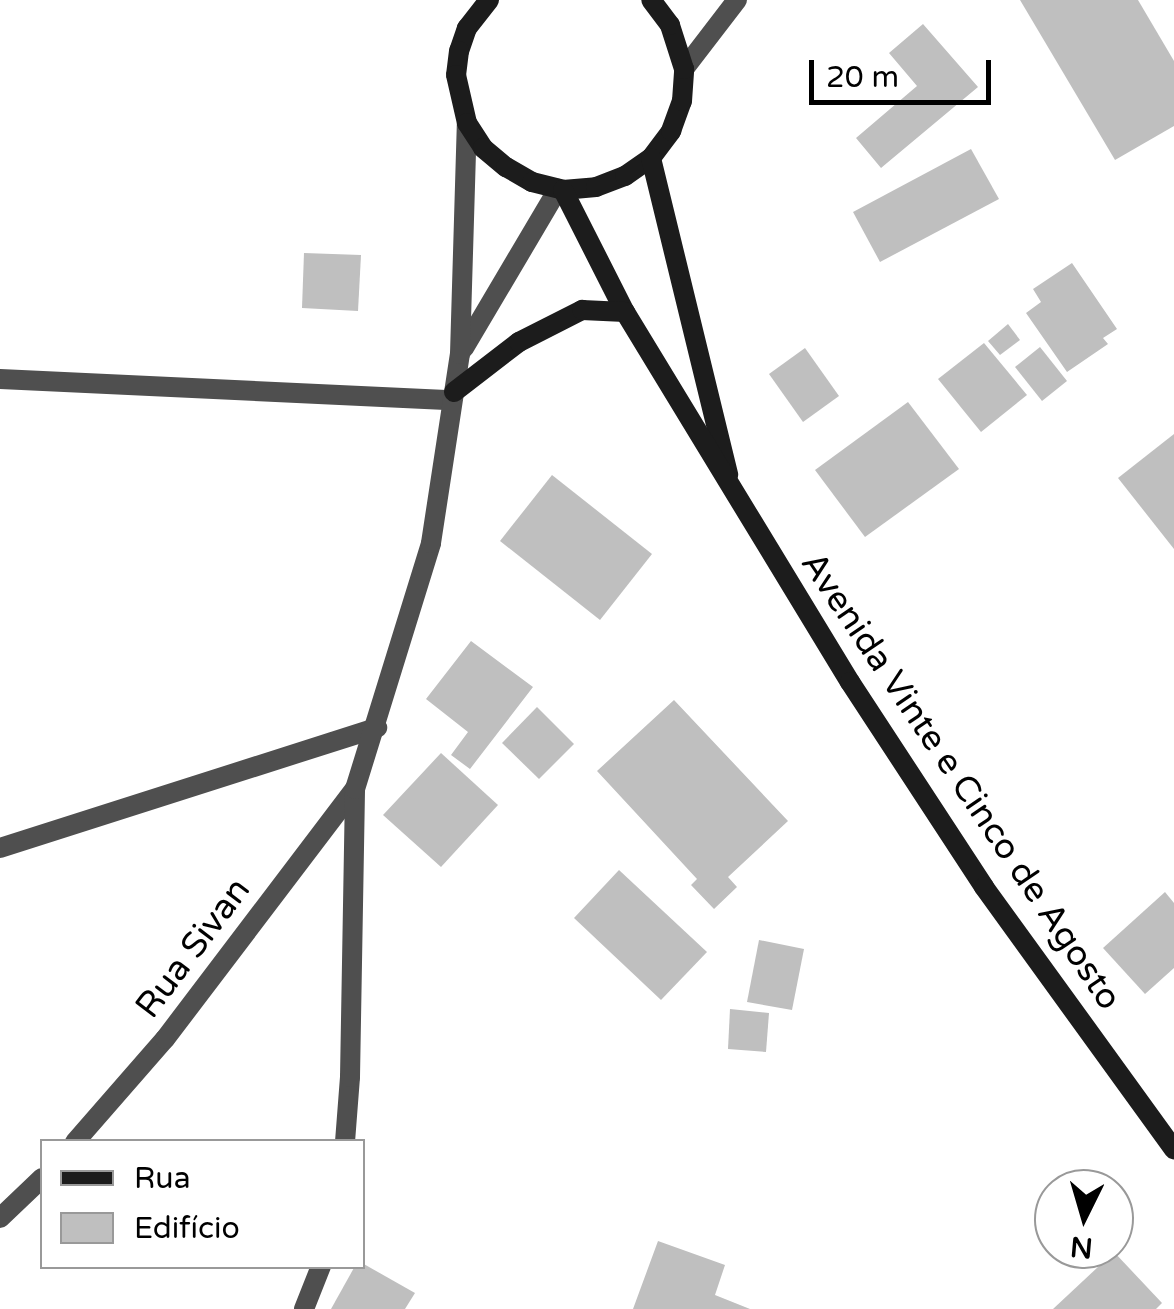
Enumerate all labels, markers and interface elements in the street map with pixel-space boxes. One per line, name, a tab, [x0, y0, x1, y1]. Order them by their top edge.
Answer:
scale bar	[814, 40, 996, 102]
text: 20 m	[826, 59, 899, 96]
street label: Avenida Vinte e Cinco de Agosto	[792, 544, 1130, 1018]
street label: Rua Sivan	[127, 870, 259, 1026]
legend	[40, 1139, 365, 1269]
text: Rua	[134, 1160, 191, 1197]
north arrow	[1034, 1169, 1134, 1269]
text: Edifício	[134, 1210, 240, 1247]
text: N	[1069, 1229, 1094, 1265]

